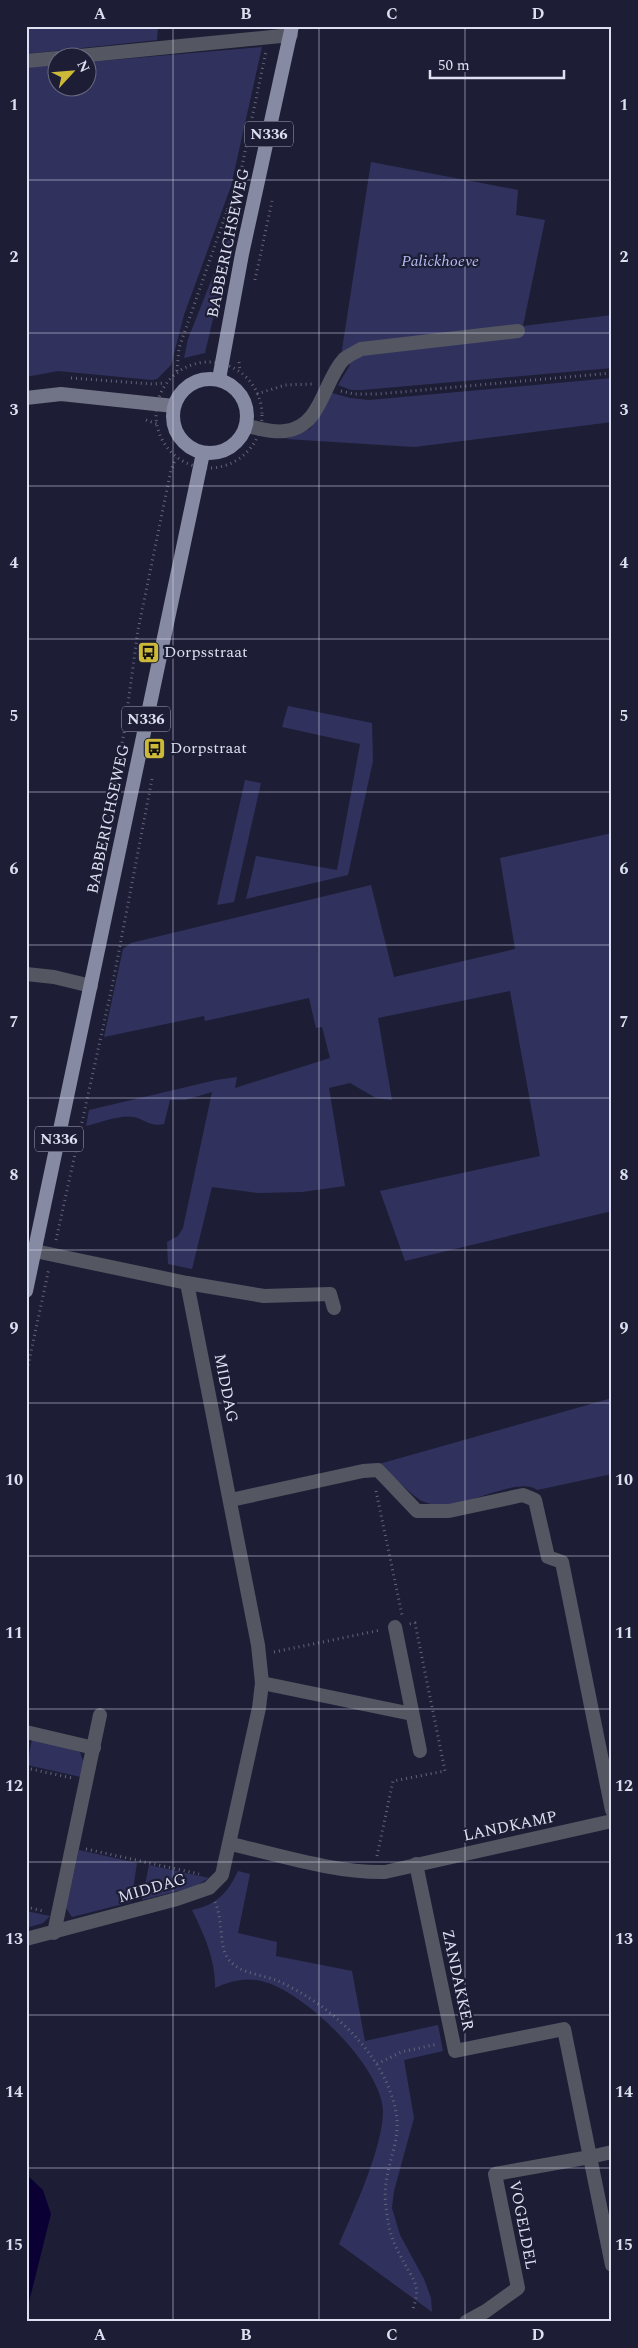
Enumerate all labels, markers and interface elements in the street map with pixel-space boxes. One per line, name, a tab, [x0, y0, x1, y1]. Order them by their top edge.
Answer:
text: A	[94, 2, 107, 26]
text: B	[240, 2, 252, 26]
text: C	[386, 2, 398, 26]
text: D	[532, 2, 545, 26]
north arrow	[48, 48, 98, 98]
scale bar	[430, 48, 564, 80]
text: 50 m	[438, 54, 470, 77]
text: N	[71, 57, 95, 76]
text: 1	[10, 93, 18, 117]
text: 1	[620, 93, 628, 117]
road number: N336	[245, 122, 293, 146]
street label: BABBERICHSEWEG	[200, 166, 256, 320]
text: 2	[10, 245, 19, 269]
text: 2	[620, 245, 629, 269]
park label: Palickhoeve	[401, 249, 479, 273]
text: 3	[10, 398, 19, 422]
text: 3	[620, 398, 629, 422]
text: 4	[10, 551, 19, 575]
text: 4	[620, 551, 629, 575]
bus stop icon: Dorpsstraat	[136, 640, 160, 664]
place label: Dorpsstraat	[164, 640, 248, 664]
text: 5	[10, 704, 18, 728]
text: 5	[620, 704, 628, 728]
road number: N336	[122, 706, 170, 732]
bus stop icon: Dorpstraat	[142, 736, 166, 760]
place label: Dorpstraat	[170, 736, 247, 760]
street label: BABBERICHSEWEG	[80, 742, 136, 896]
text: 6	[10, 857, 19, 881]
text: 6	[620, 857, 629, 881]
text: 7	[10, 1010, 19, 1034]
text: 7	[620, 1010, 629, 1034]
road number: N336	[35, 1126, 83, 1152]
text: 8	[10, 1163, 19, 1187]
text: 8	[620, 1163, 629, 1187]
text: 9	[10, 1316, 19, 1340]
text: 9	[620, 1316, 629, 1340]
street label: MIDDAG	[208, 1351, 244, 1425]
text: 10	[5, 1468, 23, 1492]
text: 10	[615, 1468, 633, 1492]
text: 11	[5, 1621, 23, 1645]
text: 11	[615, 1621, 633, 1645]
text: 12	[5, 1774, 23, 1798]
text: 12	[615, 1774, 633, 1798]
street label: LANDKAMP	[461, 1804, 559, 1848]
street label: MIDDAG	[115, 1867, 189, 1909]
text: 13	[5, 1927, 23, 1951]
street label: ZANDAKKER	[436, 1927, 481, 2033]
text: 13	[615, 1927, 633, 1951]
text: 14	[5, 2080, 23, 2104]
text: 14	[615, 2080, 633, 2104]
street label: VOGELDEL	[503, 2179, 543, 2271]
text: 15	[5, 2233, 23, 2257]
text: 15	[615, 2233, 633, 2257]
text: A	[94, 2323, 107, 2347]
text: B	[240, 2323, 252, 2347]
text: C	[386, 2323, 398, 2347]
text: D	[532, 2323, 545, 2347]

